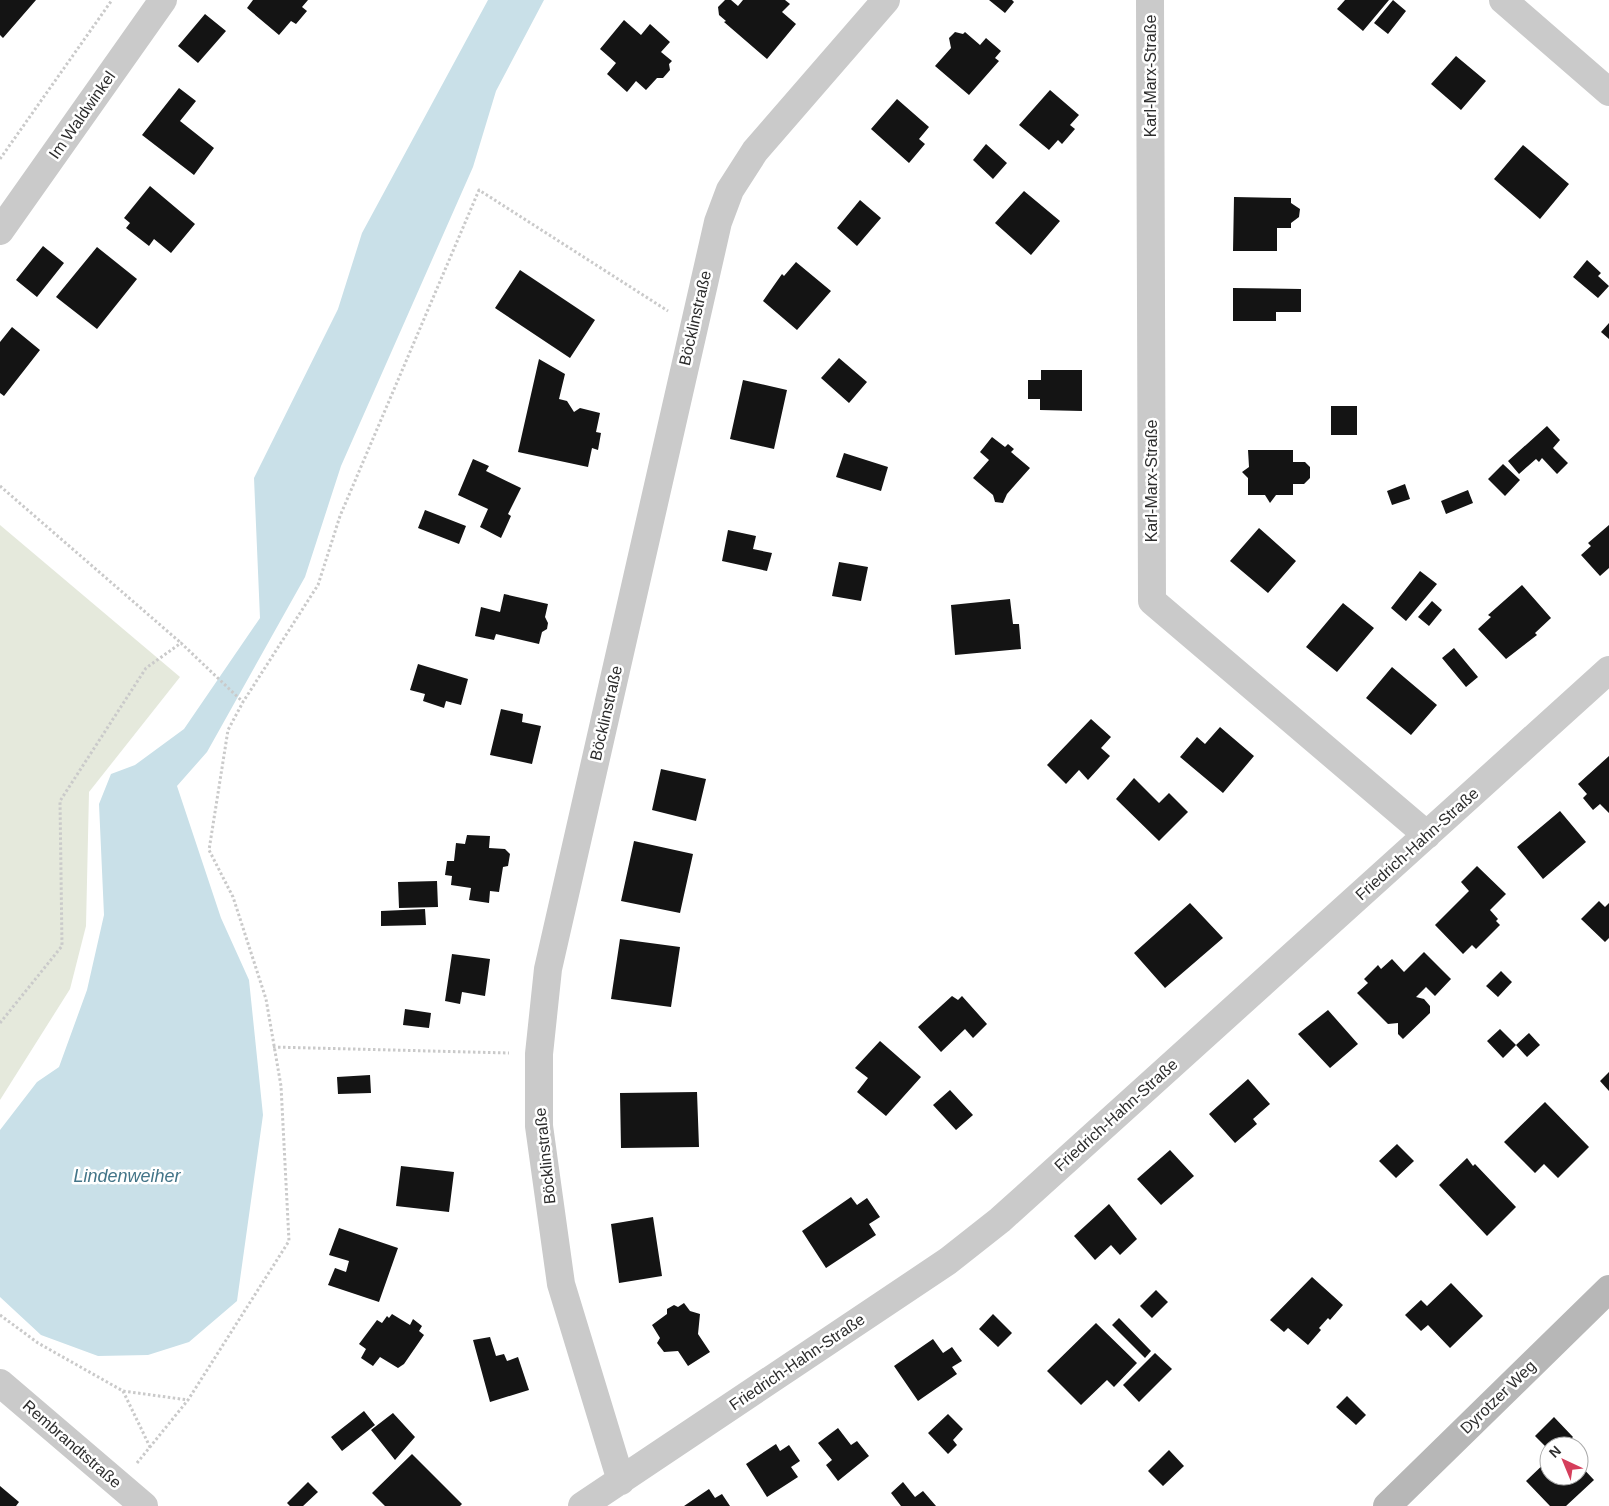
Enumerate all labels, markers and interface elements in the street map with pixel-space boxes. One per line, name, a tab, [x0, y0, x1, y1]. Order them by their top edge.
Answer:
street label: Karl-Marx-Straße	[1142, 15, 1159, 137]
street label: Im Waldwinkel	[46, 68, 118, 162]
street label: Böcklinstraße	[676, 269, 714, 367]
street label: Karl-Marx-Straße	[1143, 420, 1160, 542]
street label: Böcklinstraße	[587, 664, 625, 762]
street label: Friedrich-Hahn-Straße	[1352, 784, 1482, 904]
street label: Friedrich-Hahn-Straße	[1051, 1055, 1181, 1175]
street label: Böcklinstraße	[531, 1107, 559, 1205]
water label: Lindenweiher	[73, 1166, 182, 1186]
street label: Friedrich-Hahn-Straße	[726, 1310, 868, 1414]
street label: Dyrotzer Weg	[1457, 1357, 1539, 1437]
street label: Rembrandtstraße	[19, 1397, 125, 1491]
north arrow	[1539, 1436, 1589, 1486]
text: N	[1546, 1442, 1564, 1461]

